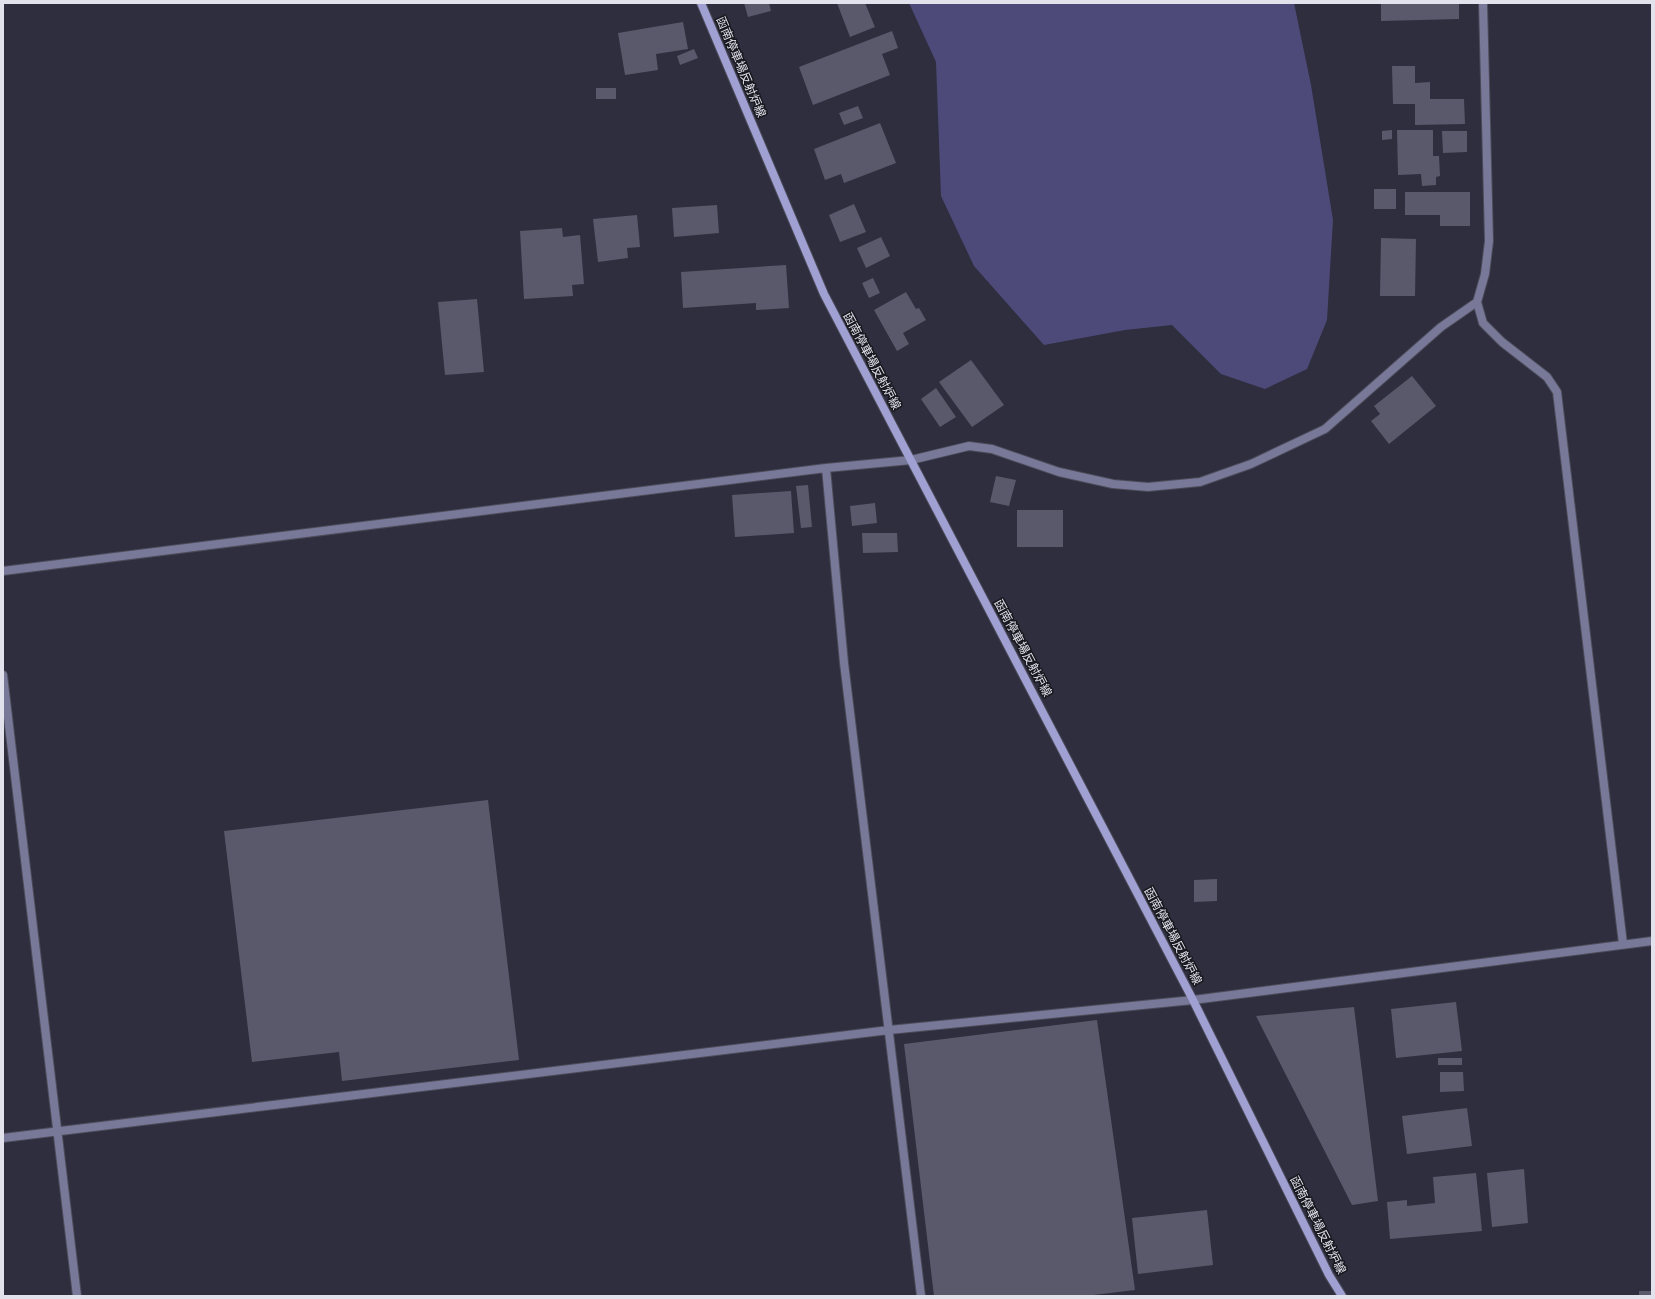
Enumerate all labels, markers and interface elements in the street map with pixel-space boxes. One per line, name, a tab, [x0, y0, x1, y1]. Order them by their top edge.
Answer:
street label: 函南停車場反射炉線	[713, 14, 769, 119]
street label: 函南停車場反射炉線	[840, 310, 904, 412]
street label: 函南停車場反射炉線	[991, 597, 1055, 699]
street label: 函南停車場反射炉線	[1141, 885, 1205, 987]
street label: 函南停車場反射炉線	[1287, 1173, 1350, 1276]

